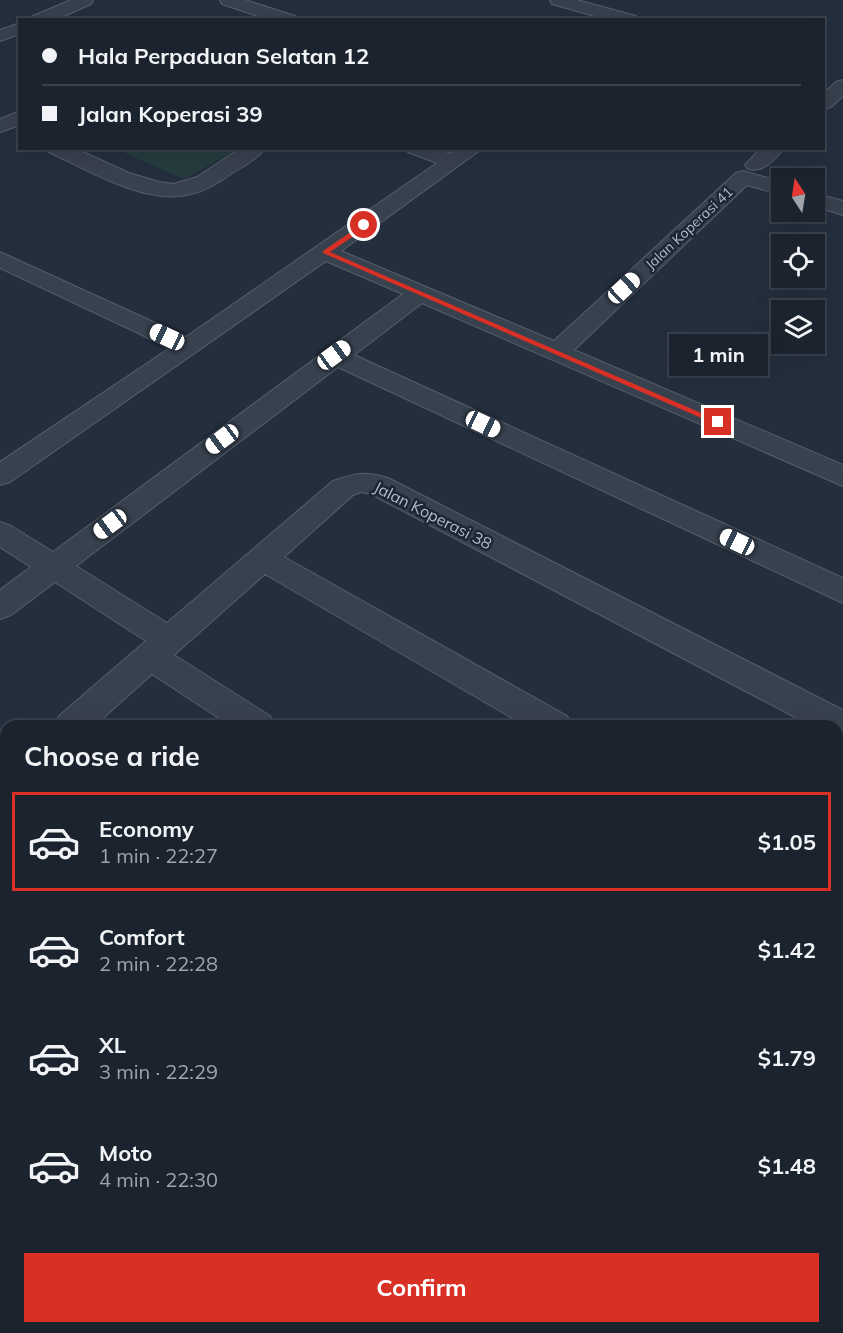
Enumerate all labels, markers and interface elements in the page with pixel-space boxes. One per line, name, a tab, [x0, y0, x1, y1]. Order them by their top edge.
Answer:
text: Hala Perpaduan Selatan 12	[78, 42, 369, 70]
text: Jalan Koperasi 39	[78, 100, 263, 128]
north arrow	[771, 168, 825, 222]
map controls	[771, 168, 825, 354]
street label: Jalan Koperasi 41	[641, 183, 737, 273]
route start	[350, 211, 377, 238]
button: locate	[771, 234, 825, 288]
car	[605, 269, 643, 307]
button: layers	[771, 300, 825, 354]
car	[147, 321, 187, 353]
callout: 1 min	[668, 335, 768, 377]
car	[314, 337, 354, 373]
text: 1 min	[692, 342, 745, 367]
car	[463, 408, 503, 440]
route end	[704, 408, 731, 435]
car	[202, 421, 242, 457]
street label: Jalan Koperasi 38	[371, 477, 495, 553]
car	[90, 506, 130, 542]
car	[717, 526, 757, 558]
text: Choose a ride	[24, 739, 200, 773]
icon: car	[27, 815, 81, 869]
text: Economy	[99, 815, 194, 843]
text: $1.05	[758, 828, 816, 856]
text: 1 min · 22:27	[99, 843, 218, 868]
icon: car	[27, 923, 81, 977]
text: Comfort	[99, 923, 185, 951]
text: $1.42	[758, 936, 816, 964]
text: 2 min · 22:28	[99, 951, 218, 976]
icon: car	[27, 1031, 81, 1085]
text: XL	[99, 1031, 126, 1059]
text: $1.79	[758, 1044, 816, 1072]
text: 3 min · 22:29	[99, 1059, 218, 1084]
icon: car	[27, 1139, 81, 1193]
text: Moto	[99, 1139, 152, 1167]
text: $1.48	[758, 1152, 816, 1180]
text: 4 min · 22:30	[99, 1167, 218, 1192]
button: Confirm	[24, 1253, 819, 1322]

